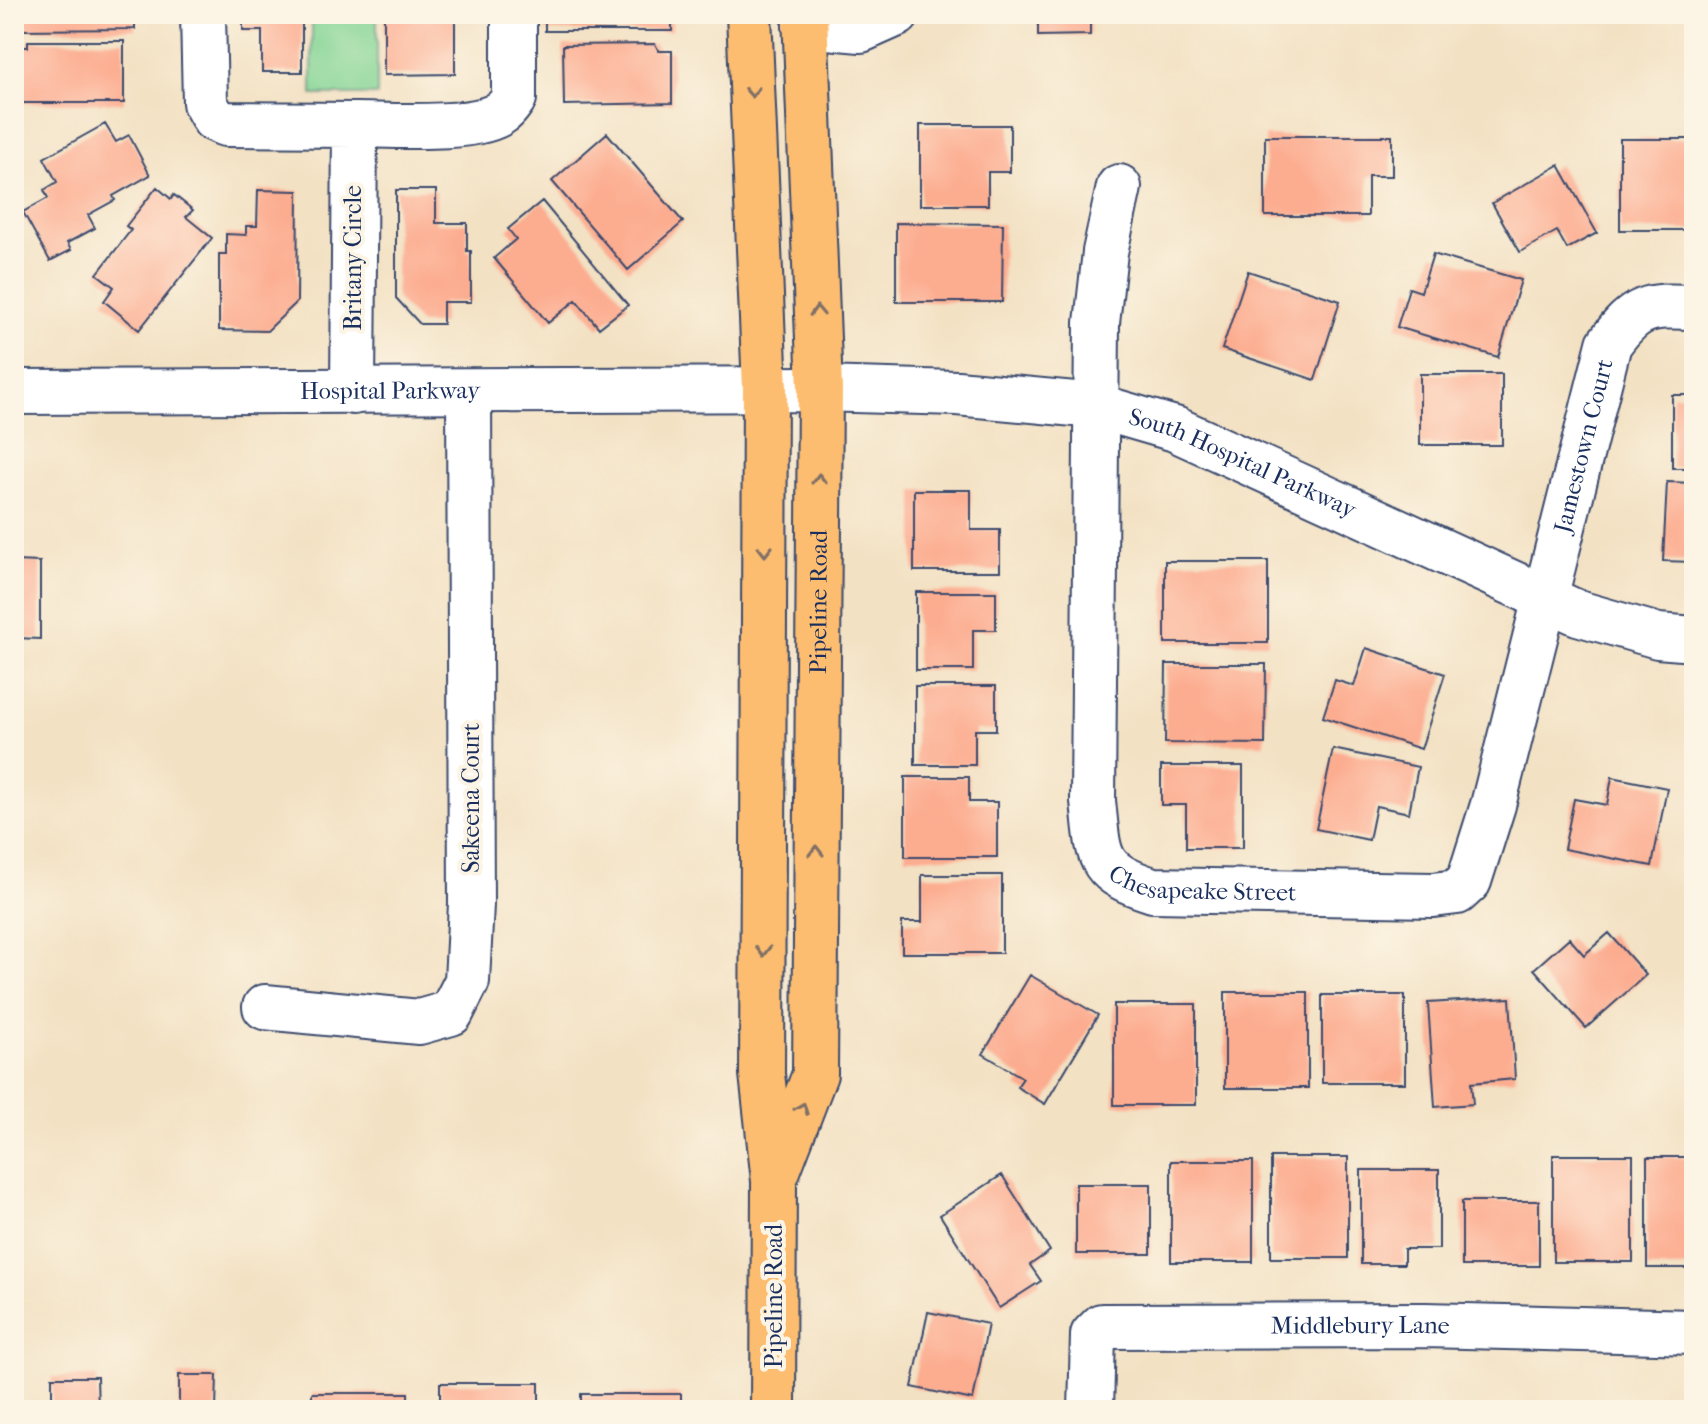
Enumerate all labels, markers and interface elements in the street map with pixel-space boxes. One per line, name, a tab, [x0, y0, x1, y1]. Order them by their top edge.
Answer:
one-way arrow	[744, 86, 761, 99]
street label: Britany Circle	[339, 185, 367, 331]
one-way arrow	[809, 304, 826, 317]
street label: Jamestown Court	[1548, 356, 1619, 538]
street label: Hospital Parkway	[300, 376, 481, 405]
street label: South Hospital Parkway	[1125, 402, 1362, 524]
one-way arrow	[811, 472, 828, 485]
street label: Pipeline Road	[804, 529, 833, 674]
one-way arrow	[756, 545, 774, 558]
street label: Sakeena Court	[457, 723, 485, 873]
one-way arrow	[808, 844, 825, 857]
street label: Chesapeake Street	[1103, 859, 1297, 907]
one-way arrow	[754, 945, 772, 958]
one-way arrow	[792, 1102, 808, 1116]
street label: Pipeline Road	[760, 1223, 788, 1368]
street label: Middlebury Lane	[1271, 1311, 1450, 1340]

